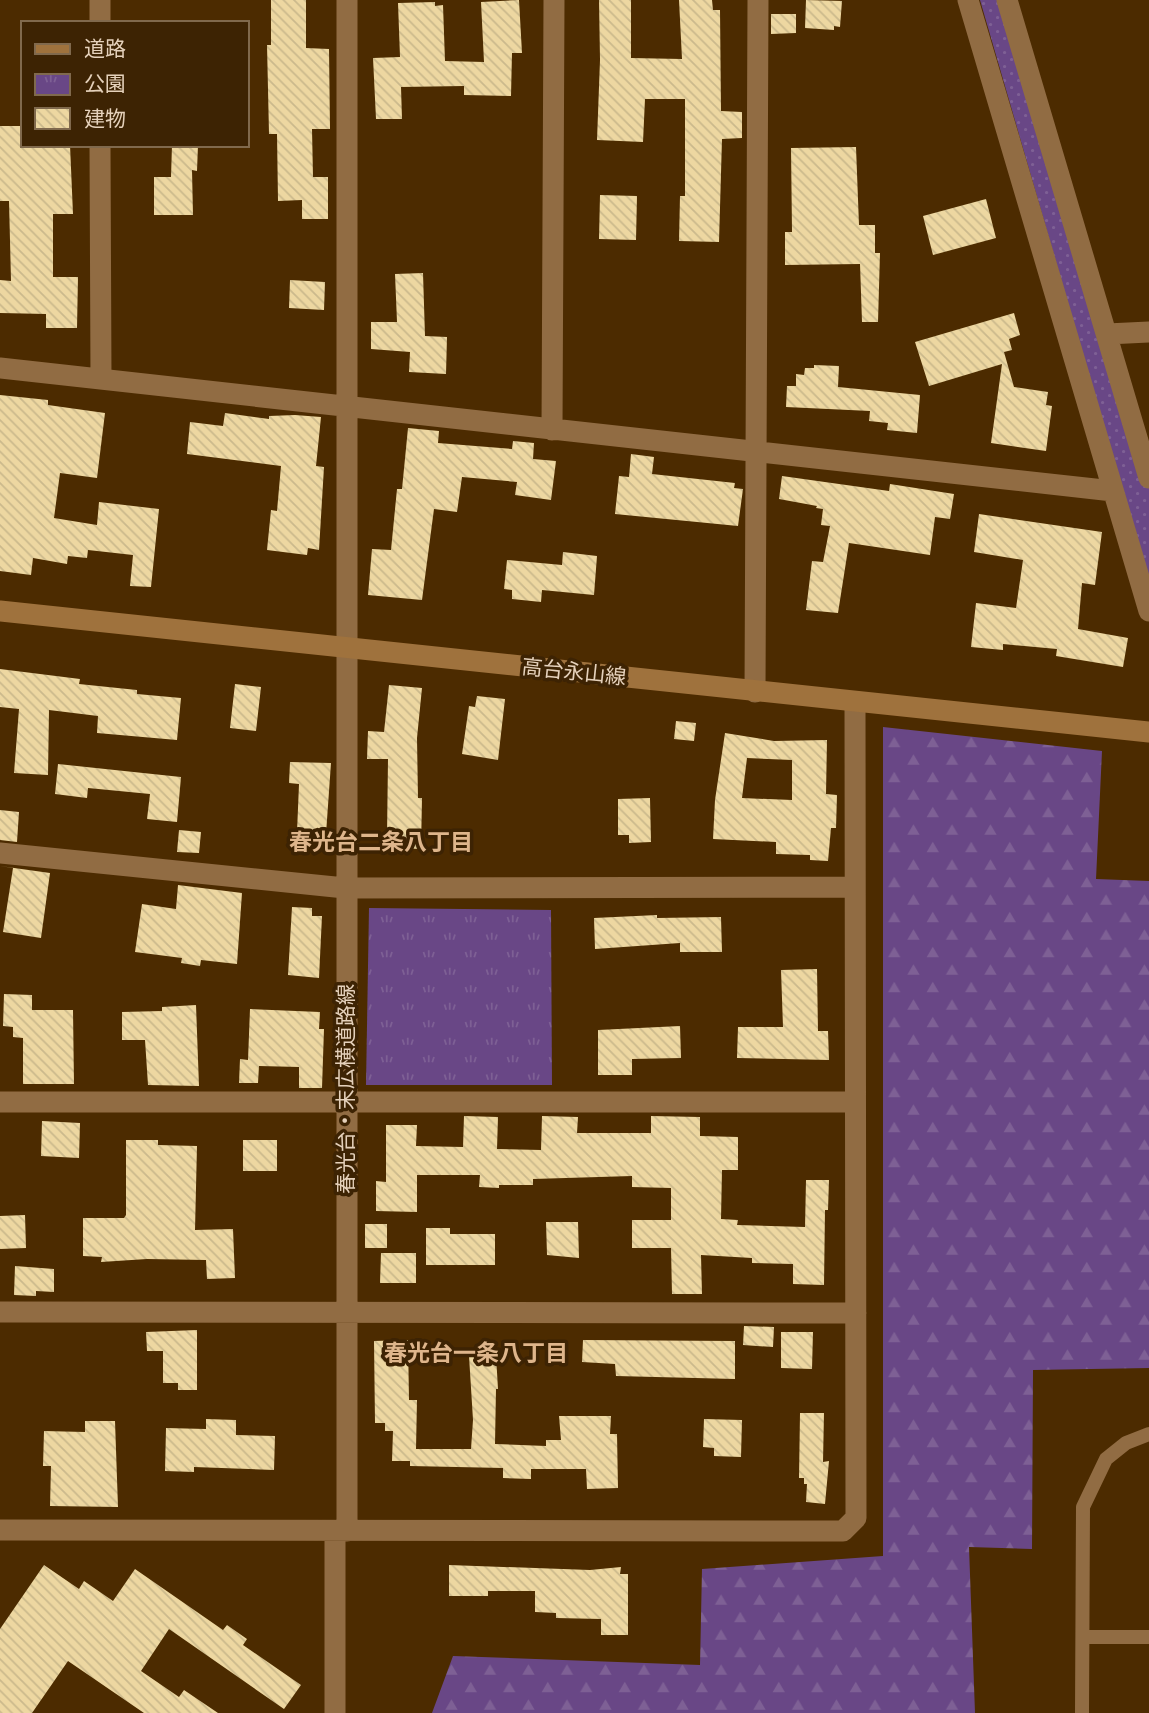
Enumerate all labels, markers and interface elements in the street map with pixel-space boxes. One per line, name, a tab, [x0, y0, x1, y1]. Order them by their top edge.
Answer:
legend	[21, 21, 248, 147]
text: 道路	[84, 34, 126, 62]
text: 公園	[84, 69, 126, 97]
text: 建物	[84, 104, 126, 132]
street label: 高台永山線	[520, 652, 628, 690]
district label: 春光台二条八丁目	[289, 826, 473, 856]
street label: 春光台・末広横道路線	[331, 984, 359, 1194]
district label: 春光台一条八丁目	[384, 1337, 568, 1367]

